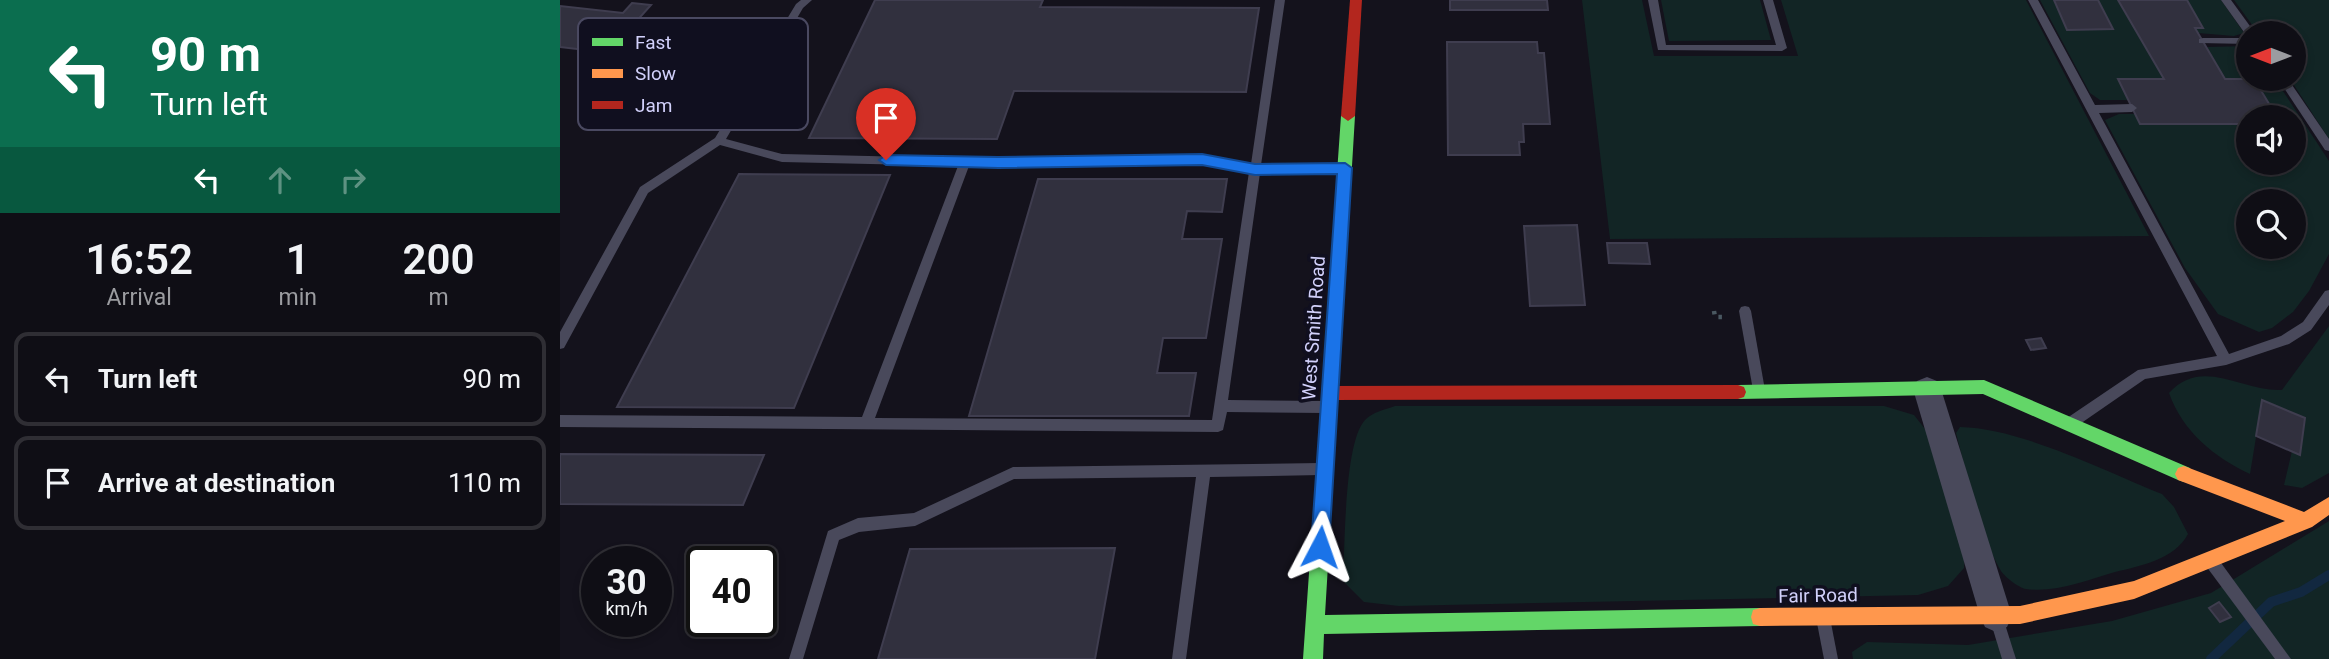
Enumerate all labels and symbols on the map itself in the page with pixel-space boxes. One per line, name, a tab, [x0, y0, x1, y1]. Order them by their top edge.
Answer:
legend	[578, 18, 808, 130]
north arrow	[2236, 21, 2306, 91]
text: Fast	[635, 31, 672, 54]
text: Slow	[635, 62, 676, 85]
pin	[856, 88, 916, 160]
text: Jam	[635, 94, 672, 117]
street label: West Smith Road	[1297, 255, 1330, 401]
position arrow	[1283, 510, 1357, 584]
speed limit sign: 40	[686, 546, 777, 637]
street label: Fair Road	[1778, 583, 1858, 608]

